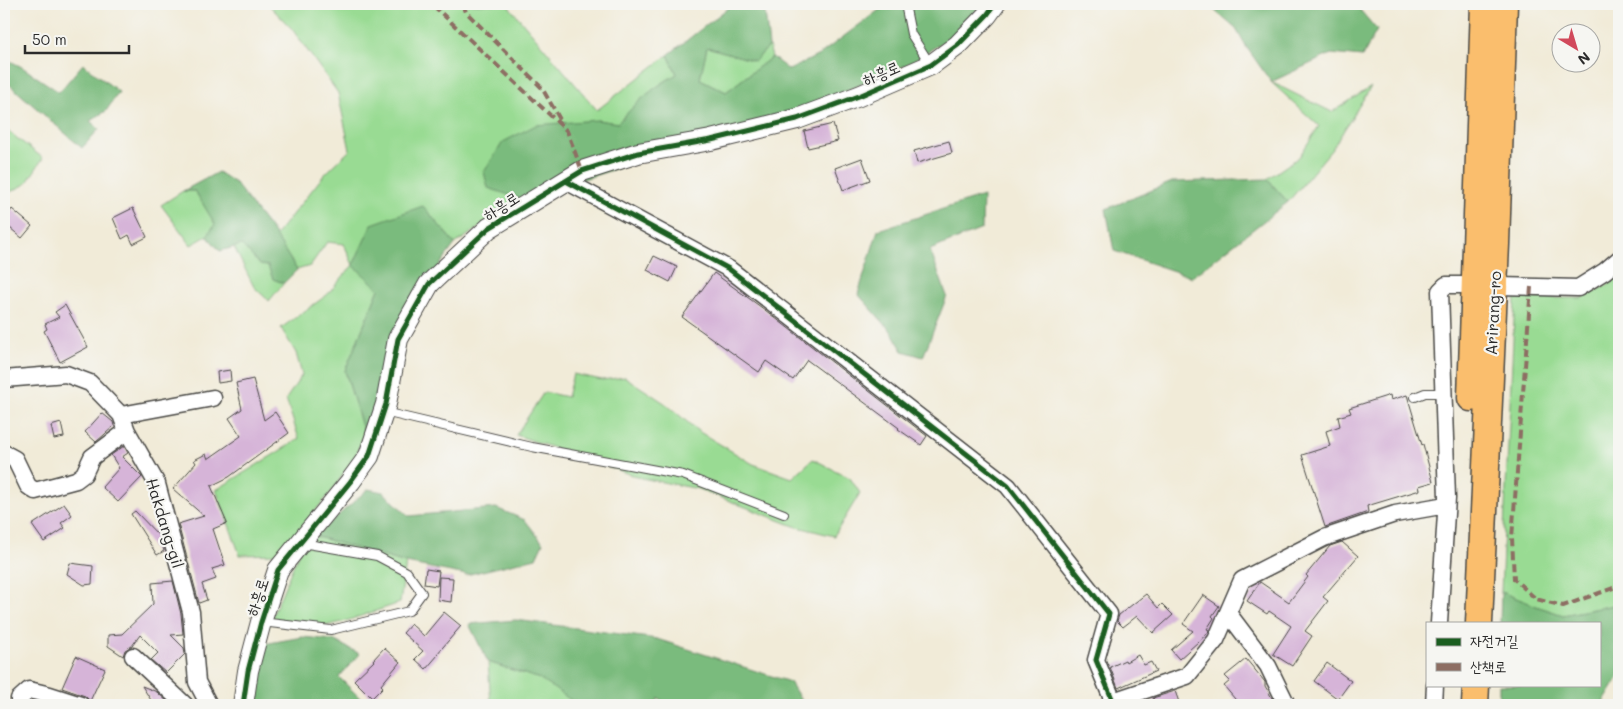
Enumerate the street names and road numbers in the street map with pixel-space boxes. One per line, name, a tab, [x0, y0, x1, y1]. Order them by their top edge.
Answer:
street label: 하흥로	[859, 55, 903, 90]
street label: 하흥로	[479, 186, 523, 225]
street label: Arirang-ro	[1480, 270, 1505, 356]
street label: Hakdang-gil	[142, 475, 189, 570]
street label: 하흥로	[241, 575, 272, 618]

